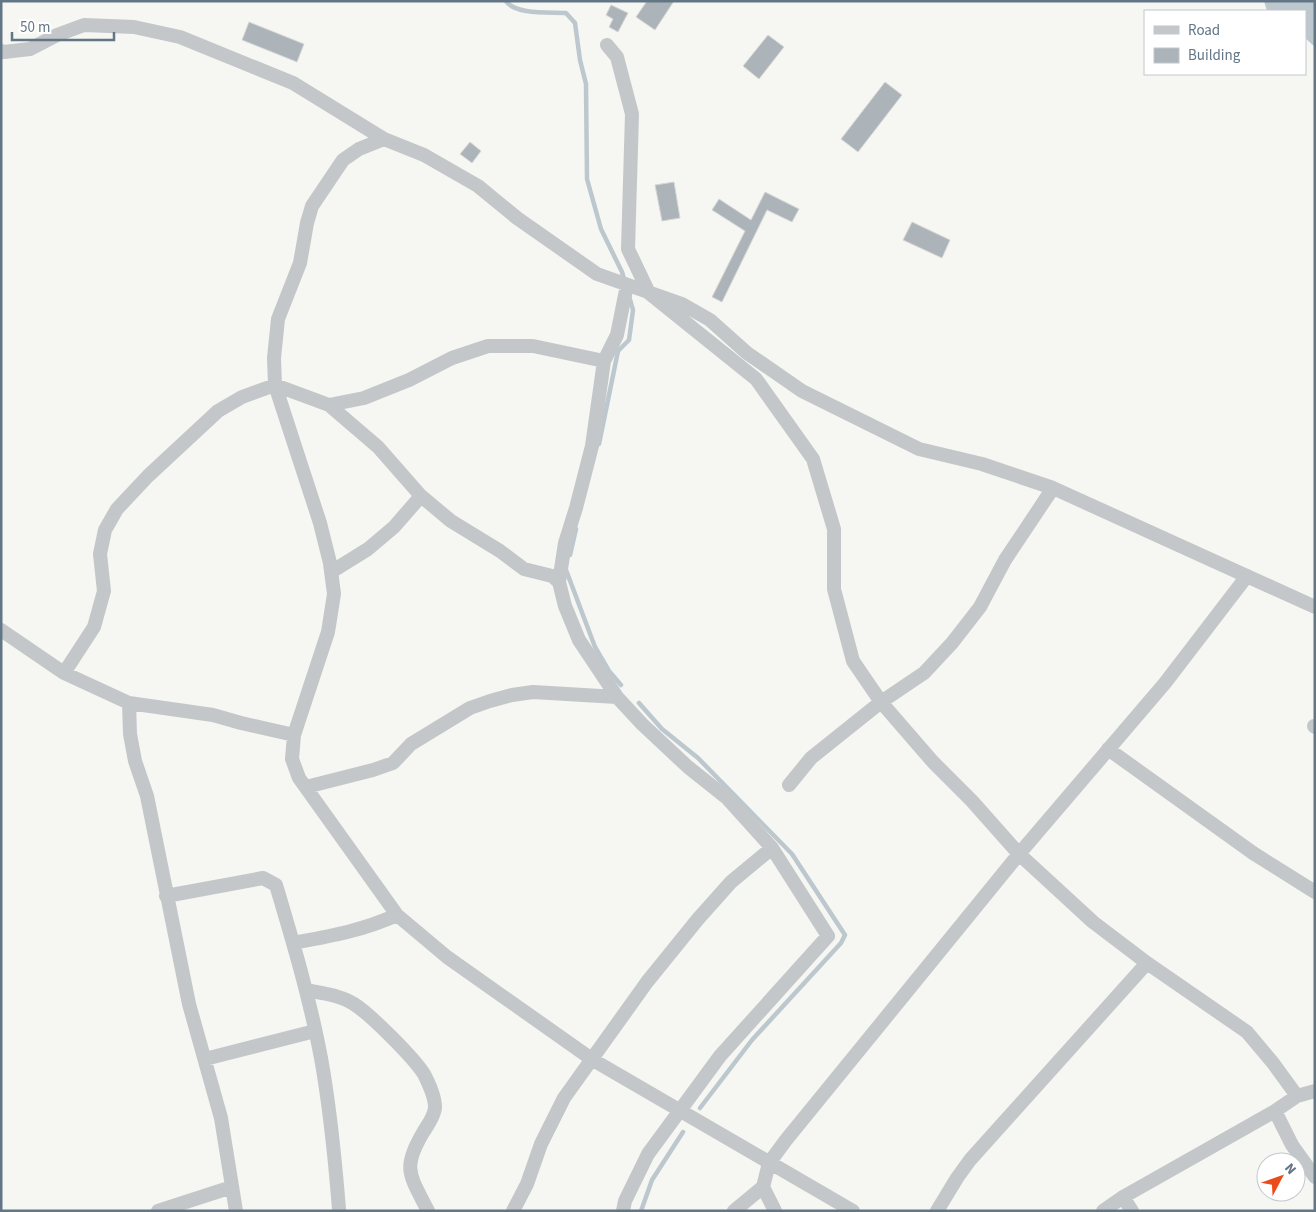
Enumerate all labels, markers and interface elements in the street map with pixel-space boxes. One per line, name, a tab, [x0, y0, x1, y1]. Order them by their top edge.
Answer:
scale bar	[12, 10, 115, 42]
legend	[1144, 10, 1306, 75]
text: 50 m	[20, 17, 50, 38]
text: Road	[1188, 20, 1220, 41]
text: Building	[1188, 45, 1241, 66]
north arrow	[1256, 1152, 1306, 1202]
text: N	[1279, 1159, 1301, 1179]

